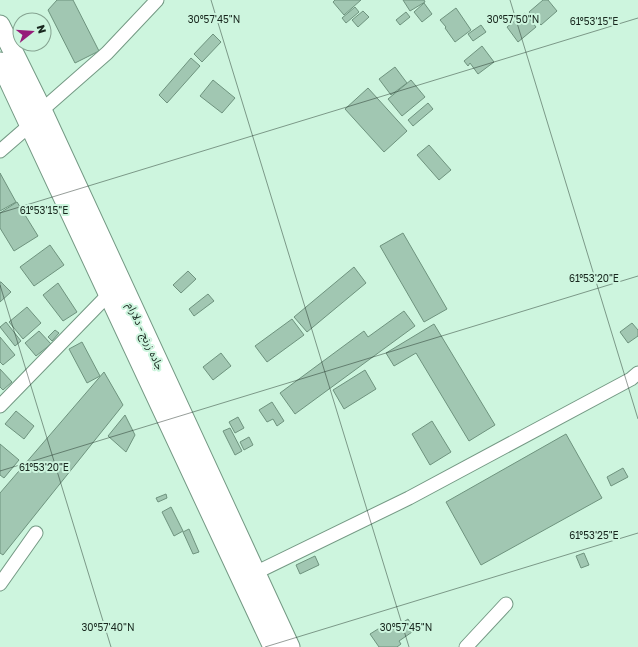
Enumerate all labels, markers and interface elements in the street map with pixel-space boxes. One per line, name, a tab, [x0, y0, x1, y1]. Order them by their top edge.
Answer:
north arrow	[12, 12, 52, 52]
text: 30°57'45"N	[188, 13, 240, 25]
text: 30°57'50"N	[487, 13, 539, 25]
text: 61°53'15"E	[570, 15, 618, 27]
text: N	[35, 23, 49, 35]
text: 61°53'15"E	[20, 204, 68, 216]
text: 61°53'20"E	[569, 272, 619, 284]
street label: جاده زرنج - دلارام	[123, 300, 168, 373]
text: 61°53'20"E	[19, 461, 69, 473]
text: 61°53'25"E	[569, 529, 619, 541]
text: 30°57'40"N	[81, 621, 135, 633]
text: 30°57'45"N	[380, 621, 432, 633]

